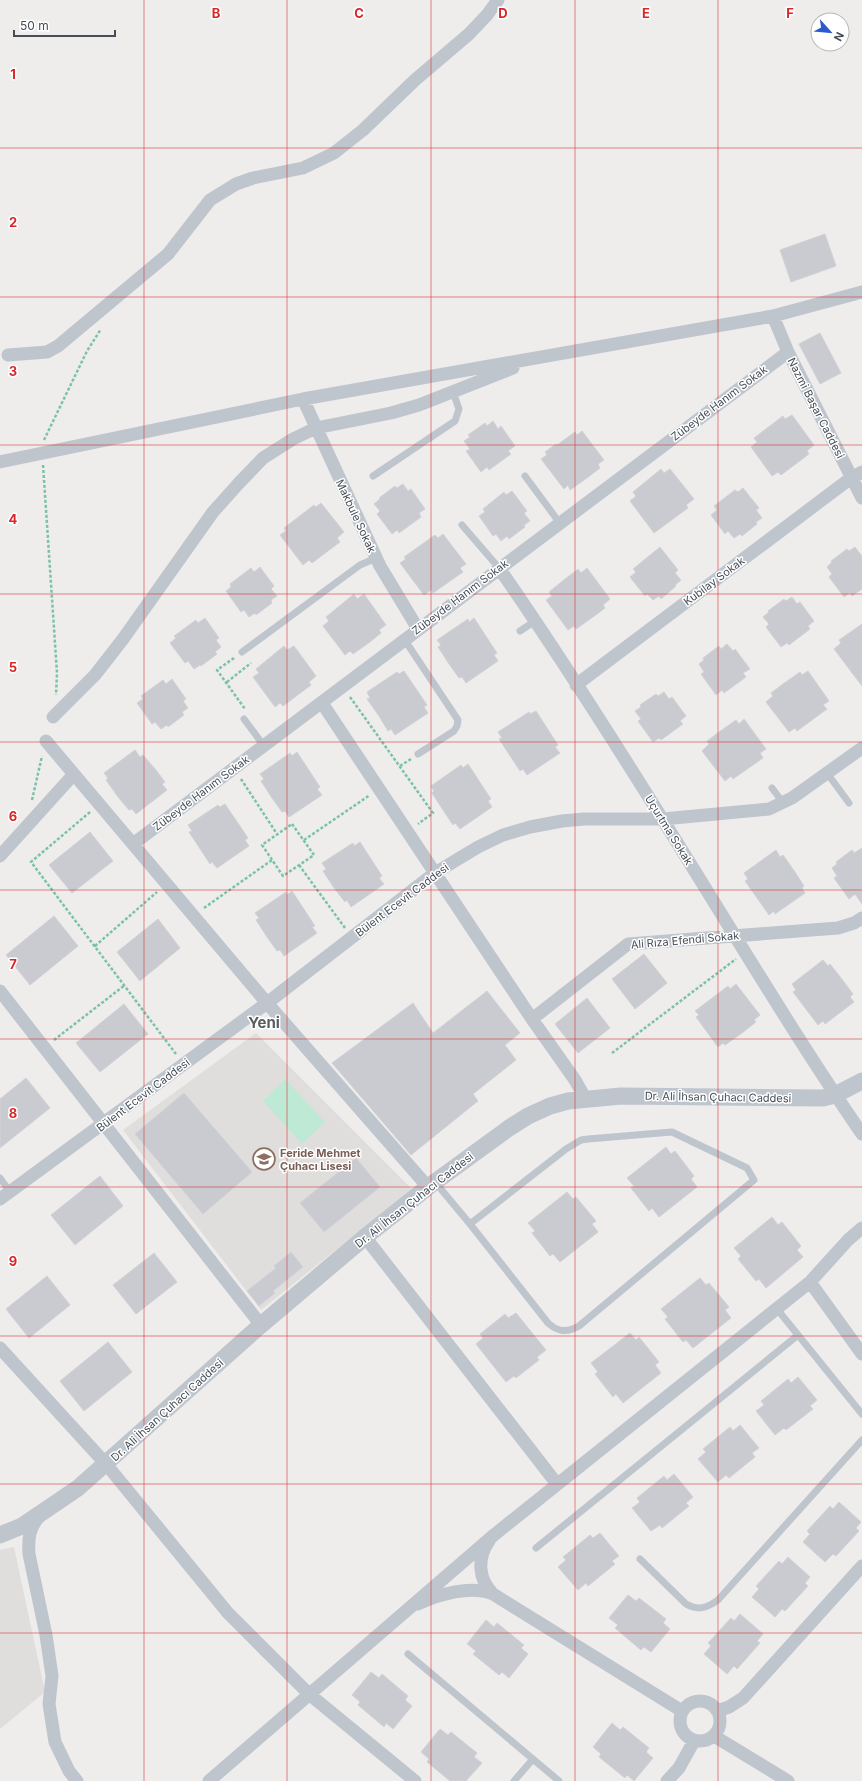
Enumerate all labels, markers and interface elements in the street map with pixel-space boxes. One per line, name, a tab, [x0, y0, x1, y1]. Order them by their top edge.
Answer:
text: B	[212, 5, 221, 21]
text: C	[354, 5, 364, 21]
text: D	[498, 5, 508, 21]
text: E	[642, 5, 650, 21]
text: F	[786, 5, 794, 21]
scale bar	[14, 12, 115, 38]
north arrow	[810, 12, 850, 52]
text: 50 m	[20, 18, 49, 33]
text: N	[831, 30, 847, 43]
text: 1	[10, 66, 16, 82]
text: 2	[9, 214, 17, 230]
street label: Nazmi Başar Caddesi	[785, 355, 847, 461]
street label: Zübeyde Hanım Sokak	[668, 362, 770, 444]
text: 3	[9, 363, 17, 379]
street label: Makbule Sokak	[333, 477, 379, 555]
text: 4	[9, 511, 18, 527]
street label: Kubilay Sokak	[681, 554, 747, 608]
street label: Zübeyde Hanım Sokak	[409, 556, 511, 638]
text: 5	[9, 659, 17, 675]
street label: Zübeyde Hanım Sokak	[150, 752, 252, 834]
street label: Uçurtma Sokak	[642, 792, 696, 868]
text: 6	[9, 808, 17, 824]
street label: Bülent Ecevit Caddesi	[353, 860, 451, 940]
street label: Ali Rıza Efendi Sokak	[630, 928, 740, 952]
text: 7	[9, 956, 17, 972]
district label: Yeni	[248, 1013, 280, 1032]
street label: Bülent Ecevit Caddesi	[94, 1055, 192, 1135]
street label: Dr. Ali İhsan Çuhacı Caddesi	[645, 1089, 791, 1105]
text: 8	[9, 1105, 17, 1121]
school or university icon: Feride Mehmet Çuhacı Lisesi	[251, 1146, 277, 1172]
place label: Feride Mehmet Çuhacı Lisesi	[280, 1146, 361, 1173]
street label: Dr. Ali İhsan Çuhacı Caddesi	[352, 1149, 476, 1251]
text: 9	[9, 1253, 17, 1269]
street label: Dr. Ali İhsan Çuhacı Caddesi	[108, 1356, 226, 1464]

